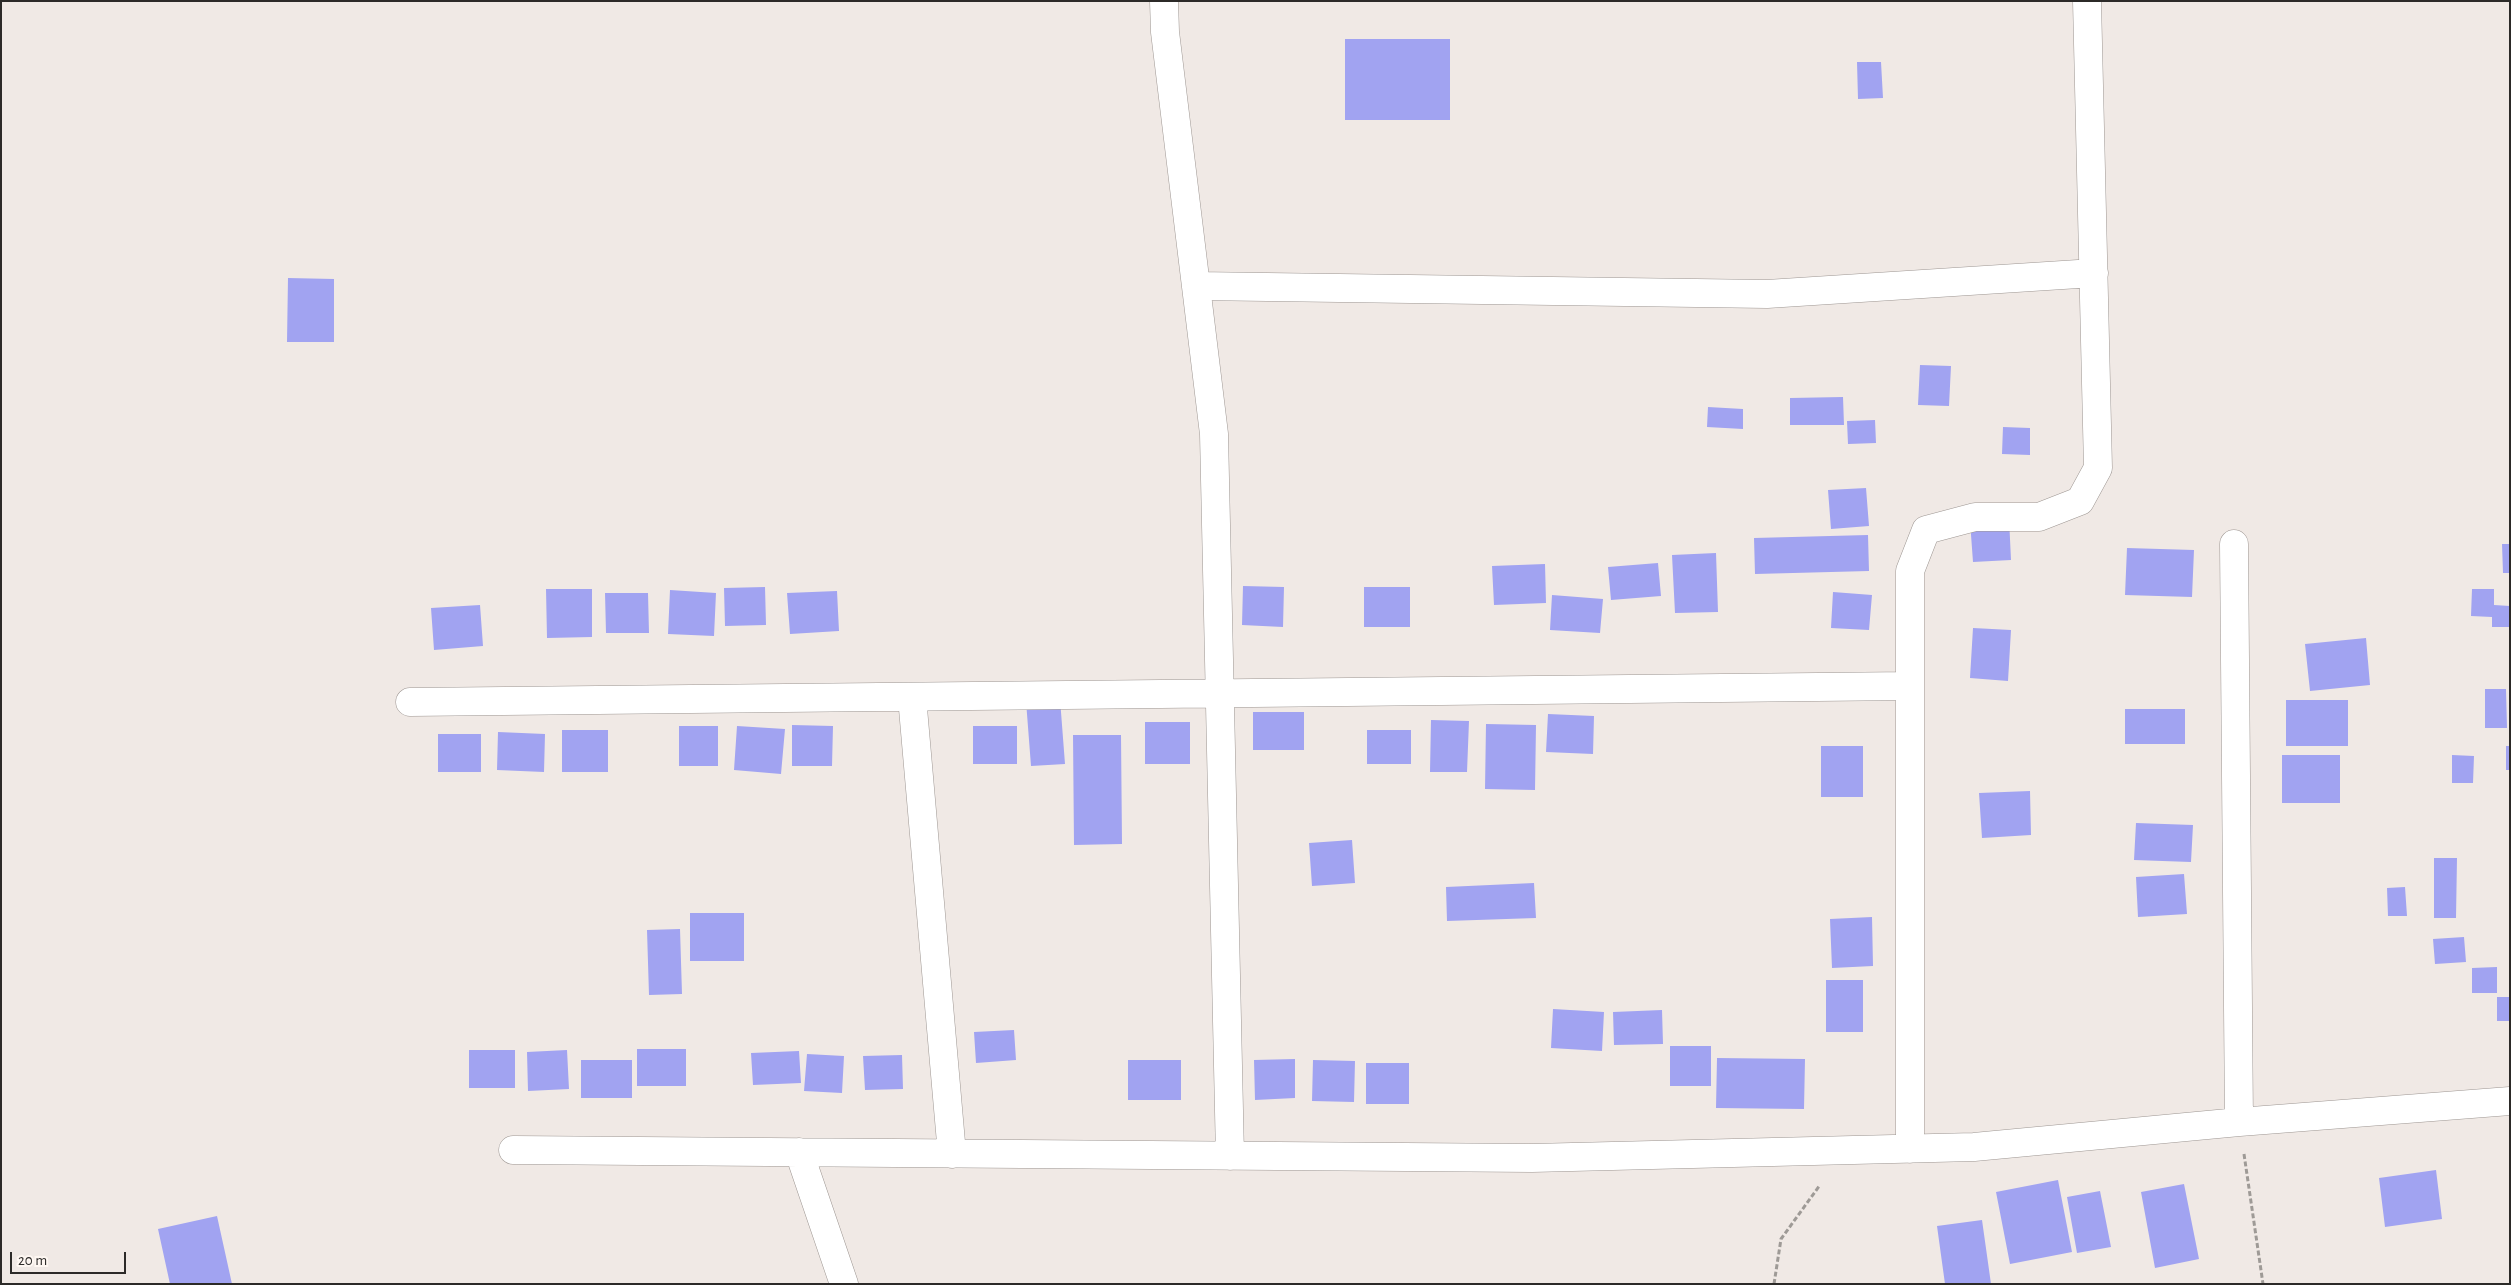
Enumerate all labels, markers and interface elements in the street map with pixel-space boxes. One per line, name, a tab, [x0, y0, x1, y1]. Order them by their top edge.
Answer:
scale bar	[12, 1242, 129, 1274]
text: 20 m	[18, 1253, 47, 1268]

